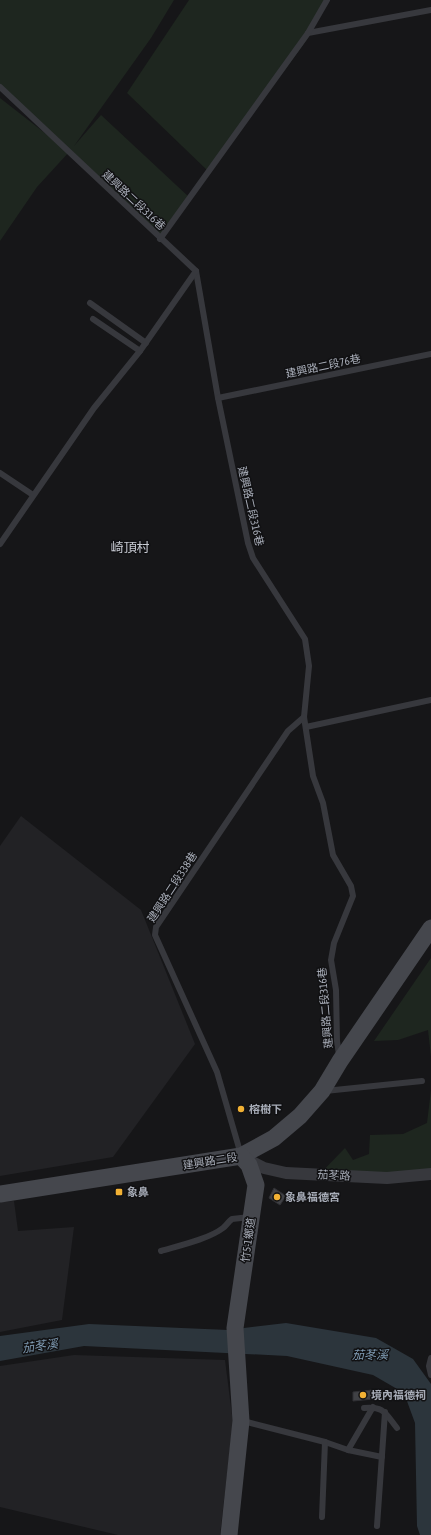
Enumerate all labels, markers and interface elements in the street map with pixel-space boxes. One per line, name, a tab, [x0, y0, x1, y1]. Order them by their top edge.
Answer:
street label: 建興路二段316巷	[100, 168, 168, 232]
street label: 建興路二段76巷	[284, 352, 362, 380]
street label: 建興路二段316巷	[236, 465, 266, 547]
district label: 崎頂村	[110, 540, 150, 555]
street label: 建興路二段338巷	[145, 850, 199, 924]
street label: 建興路二段316巷	[315, 967, 335, 1049]
place label: 榕樹下	[249, 1103, 282, 1115]
marker: 榕樹下	[236, 1104, 246, 1114]
street label: 建興路二段	[182, 1151, 238, 1171]
street label: 茄苳路	[317, 1168, 351, 1182]
place label: 象鼻	[127, 1186, 149, 1198]
marker: 象鼻	[114, 1187, 124, 1197]
place label: 象鼻福德宮	[285, 1191, 340, 1203]
marker: 象鼻福德宮	[272, 1192, 282, 1202]
street label: 竹5-1鄉道	[239, 1217, 257, 1263]
water label: 茄苳溪	[21, 1336, 61, 1355]
water label: 茄苳溪	[352, 1348, 390, 1362]
place label: 境內福德祠	[371, 1389, 426, 1401]
marker: 境內福德祠	[358, 1390, 368, 1400]

